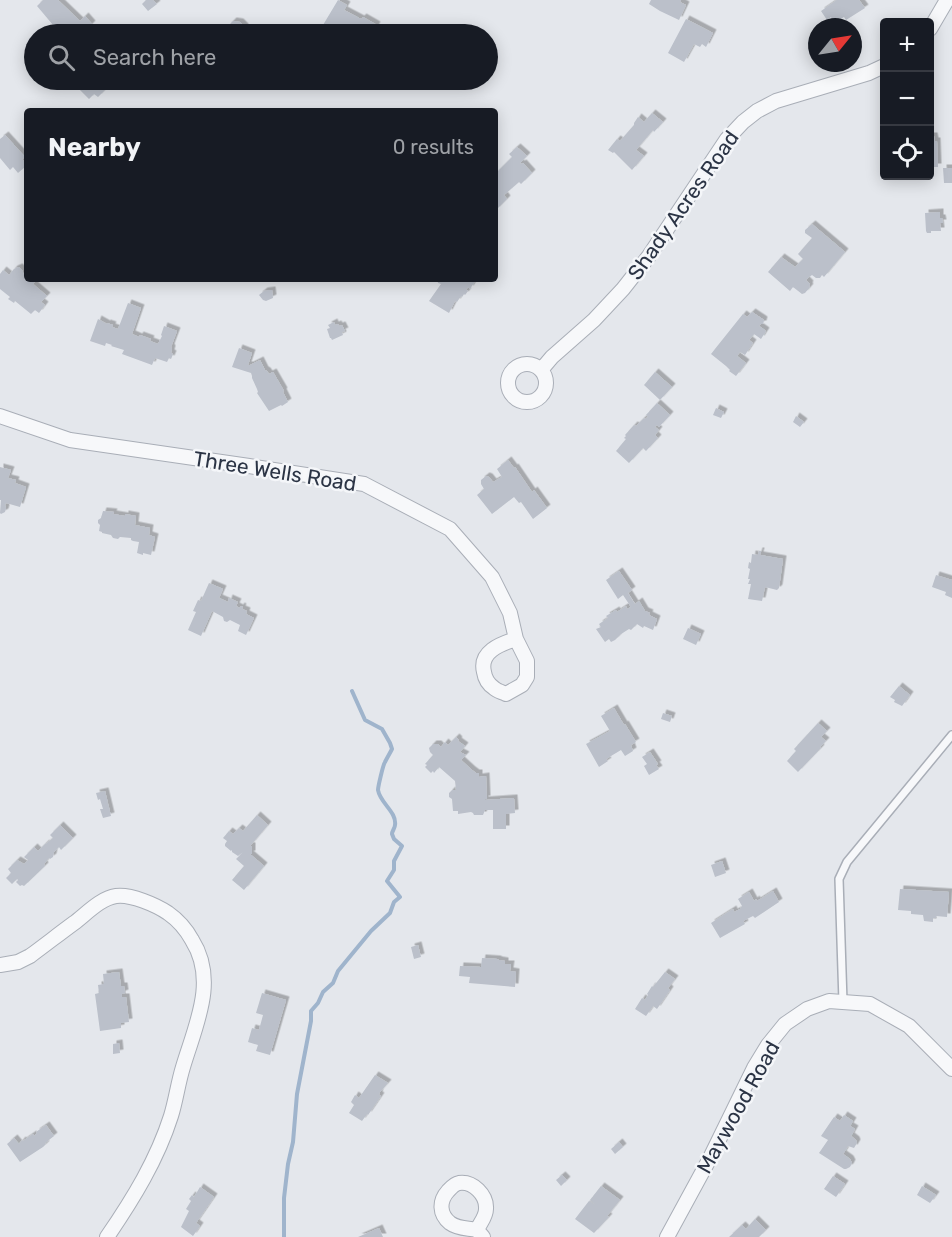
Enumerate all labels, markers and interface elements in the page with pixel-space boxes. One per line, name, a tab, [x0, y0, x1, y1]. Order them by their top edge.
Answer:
north arrow	[808, 18, 862, 72]
map controls	[880, 18, 934, 180]
button: +	[880, 18, 934, 72]
search box	[24, 24, 498, 90]
icon: search	[45, 41, 78, 74]
text: Search here	[93, 44, 216, 71]
button: −	[880, 72, 934, 126]
street label: Shady Acres Road	[622, 126, 744, 284]
button: locate	[880, 126, 934, 180]
text: Nearby	[48, 132, 141, 163]
text: 0 results	[393, 135, 474, 159]
street label: Three Wells Road	[192, 446, 358, 496]
street label: Maywood Road	[691, 1036, 785, 1178]

